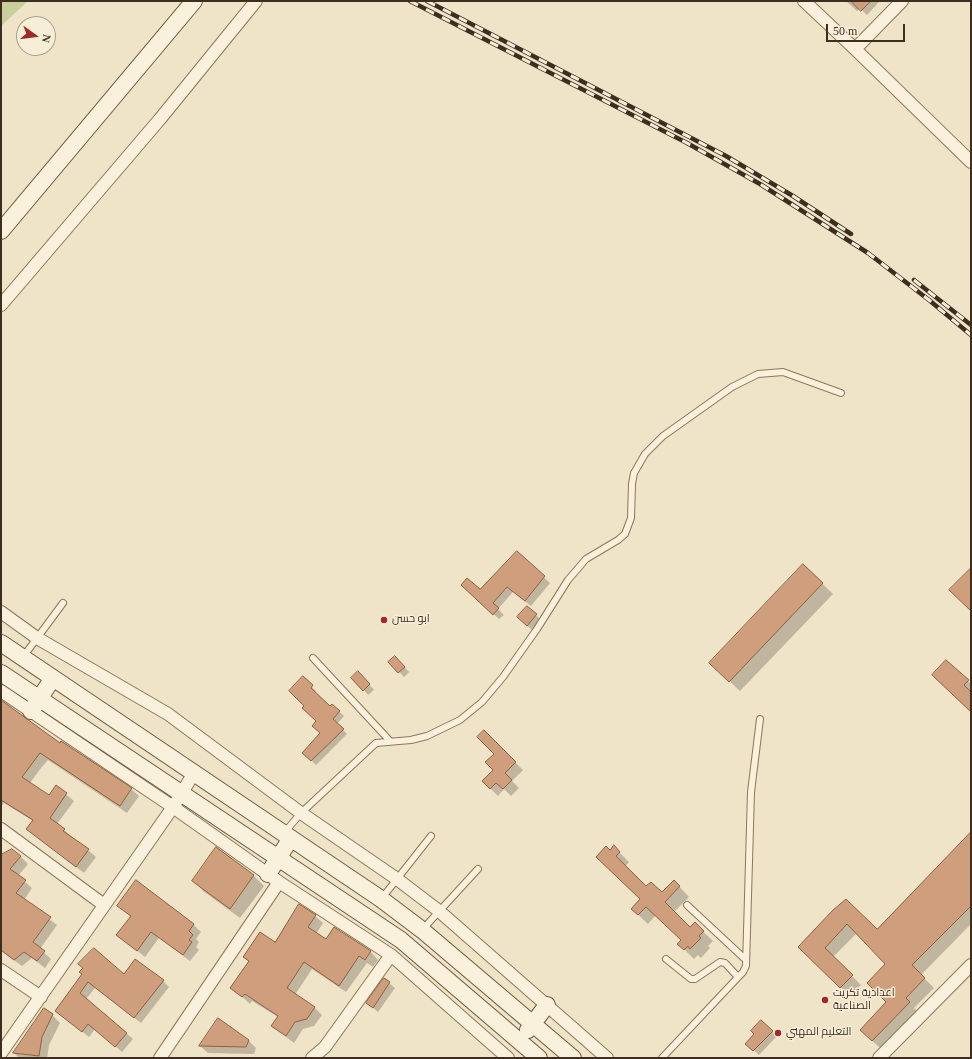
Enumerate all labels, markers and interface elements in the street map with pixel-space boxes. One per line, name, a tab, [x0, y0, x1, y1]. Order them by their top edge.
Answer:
north arrow	[16, 16, 56, 56]
scale bar	[828, 16, 907, 42]
text: 50 m	[833, 24, 857, 38]
text: N	[40, 33, 53, 44]
place label: ابو حسن	[392, 613, 430, 627]
marker: ابو حسن	[379, 615, 389, 625]
place label: اعدادية تكريت الصناعية	[833, 987, 895, 1013]
marker: اعدادية تكريت الصناعية	[820, 995, 830, 1005]
place label: التعليم المهني	[786, 1026, 851, 1040]
marker: التعليم المهني	[773, 1028, 783, 1038]

